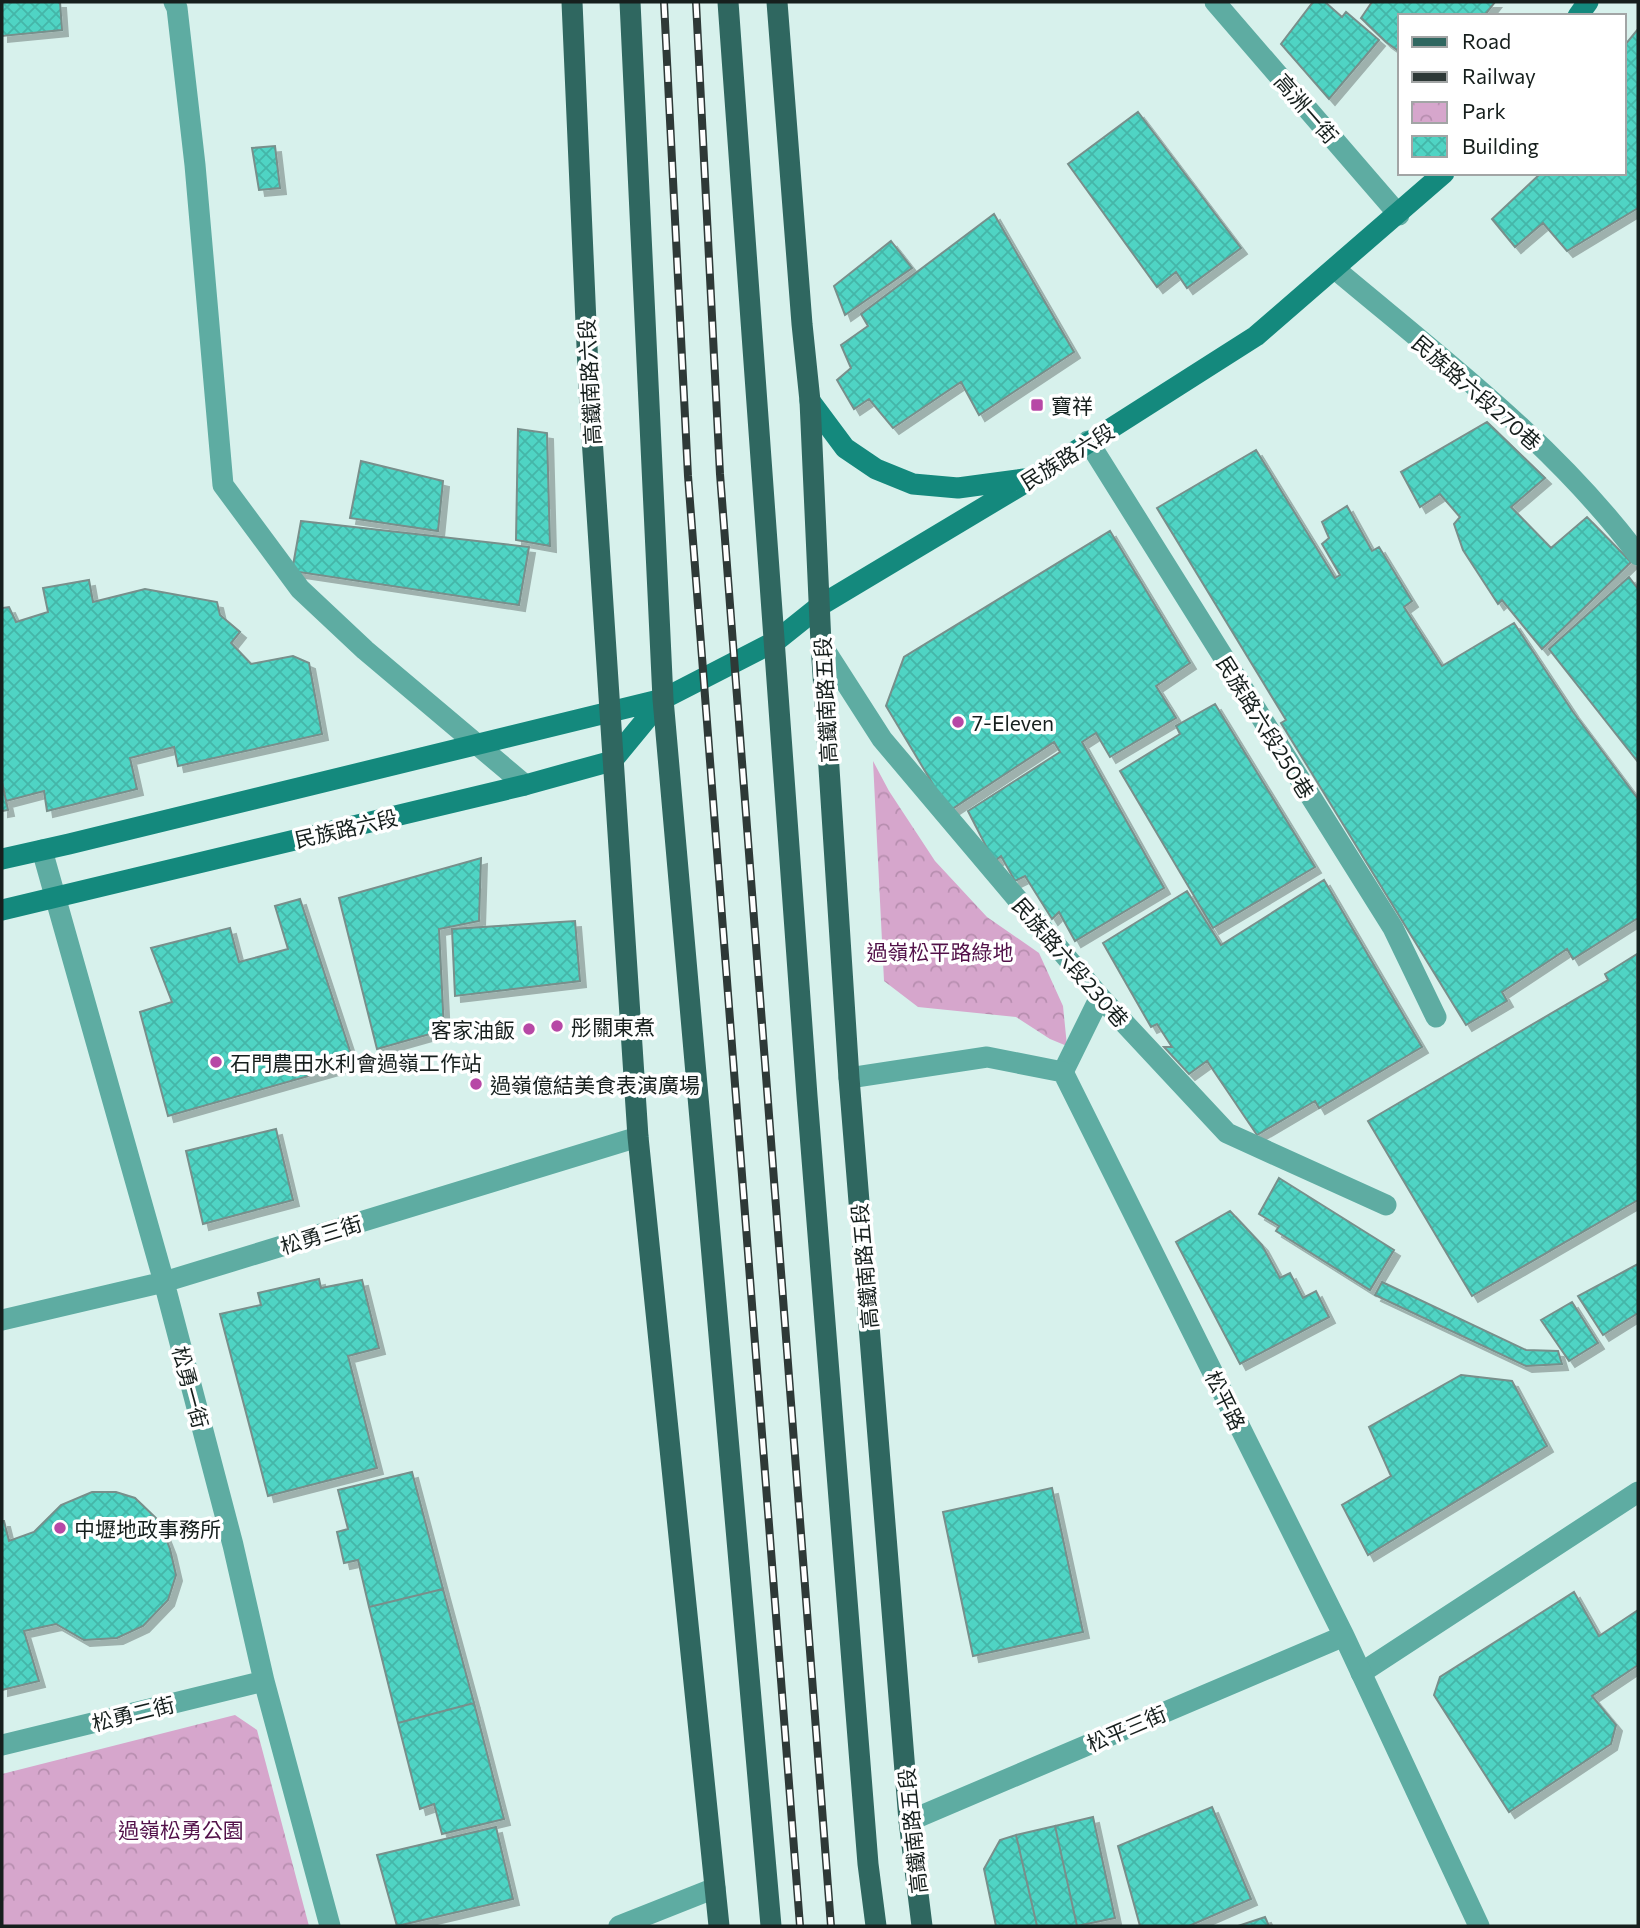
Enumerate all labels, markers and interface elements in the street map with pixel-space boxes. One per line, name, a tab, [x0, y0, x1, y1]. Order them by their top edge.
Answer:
legend	[1398, 14, 1626, 175]
text: Road	[1462, 28, 1511, 53]
text: Railway	[1462, 63, 1536, 88]
street label: 高洲一街	[1270, 68, 1344, 148]
text: Park	[1462, 98, 1506, 123]
text: Building	[1462, 133, 1539, 158]
street label: 高鐵南路六段	[573, 318, 605, 446]
street label: 民族路六段270巷	[1408, 329, 1546, 455]
place label: 寶祥	[1051, 393, 1093, 418]
marker: 寶祥	[1029, 397, 1045, 413]
street label: 民族路六段	[1016, 418, 1118, 494]
street label: 高鐵南路五段	[809, 636, 841, 764]
street label: 民族路六段250巷	[1212, 651, 1320, 803]
place label: 7-Eleven	[972, 710, 1054, 735]
marker: 7-Eleven	[950, 714, 966, 730]
street label: 民族路六段	[292, 804, 400, 852]
street label: 民族路六段230巷	[1008, 892, 1134, 1032]
park label: 過嶺松平路綠地	[867, 939, 1014, 964]
place label: 彤關東煮	[571, 1014, 655, 1039]
place label: 客家油飯	[431, 1017, 515, 1042]
marker: 彤關東煮	[549, 1018, 565, 1034]
marker: 客家油飯	[521, 1021, 537, 1037]
place label: 石門農田水利會過嶺工作站	[230, 1050, 482, 1075]
marker: 石門農田水利會過嶺工作站	[208, 1054, 224, 1070]
place label: 過嶺億結美食表演廣場	[490, 1072, 700, 1097]
marker: 過嶺億結美食表演廣場	[468, 1076, 484, 1092]
street label: 高鐵南路五段	[846, 1202, 882, 1330]
street label: 松勇三街	[277, 1210, 365, 1258]
street label: 松勇一街	[168, 1343, 214, 1431]
street label: 松平路	[1201, 1366, 1251, 1434]
place label: 中壢地政事務所	[74, 1516, 221, 1541]
marker: 中壢地政事務所	[52, 1520, 68, 1536]
street label: 松勇二街	[89, 1691, 177, 1735]
street label: 松平三街	[1082, 1700, 1170, 1756]
street label: 高鐵南路五段	[893, 1767, 931, 1895]
park label: 過嶺松勇公園	[118, 1817, 244, 1842]

